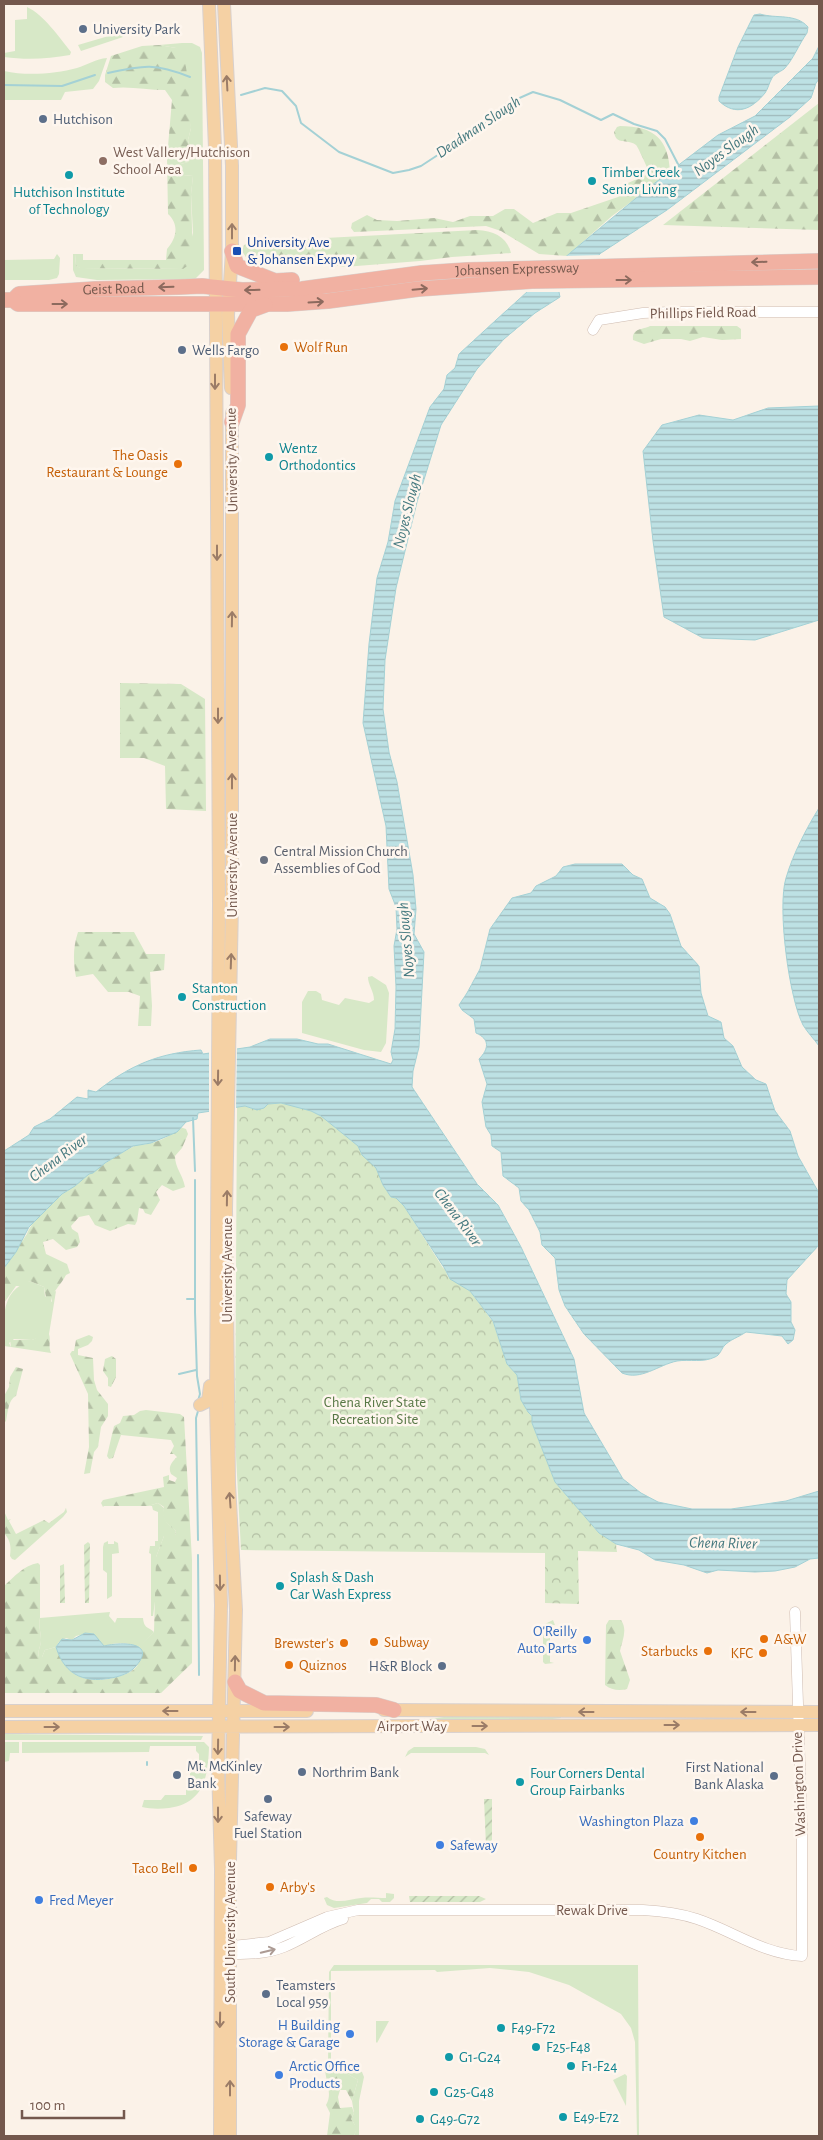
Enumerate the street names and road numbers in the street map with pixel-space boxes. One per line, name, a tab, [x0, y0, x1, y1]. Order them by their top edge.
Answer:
street label: Johansen Expressway	[455, 260, 580, 278]
street label: Geist Road	[82, 280, 145, 297]
street label: Phillips Field Road	[649, 305, 757, 321]
street label: University Avenue	[224, 407, 240, 513]
street label: University Avenue	[225, 812, 240, 917]
street label: University Avenue	[220, 1217, 235, 1322]
street label: Airport Way	[377, 1719, 448, 1734]
street label: Washington Drive	[790, 1731, 808, 1837]
street label: South University Avenue	[223, 1861, 238, 2003]
street label: Rewak Drive	[556, 1903, 628, 1918]

